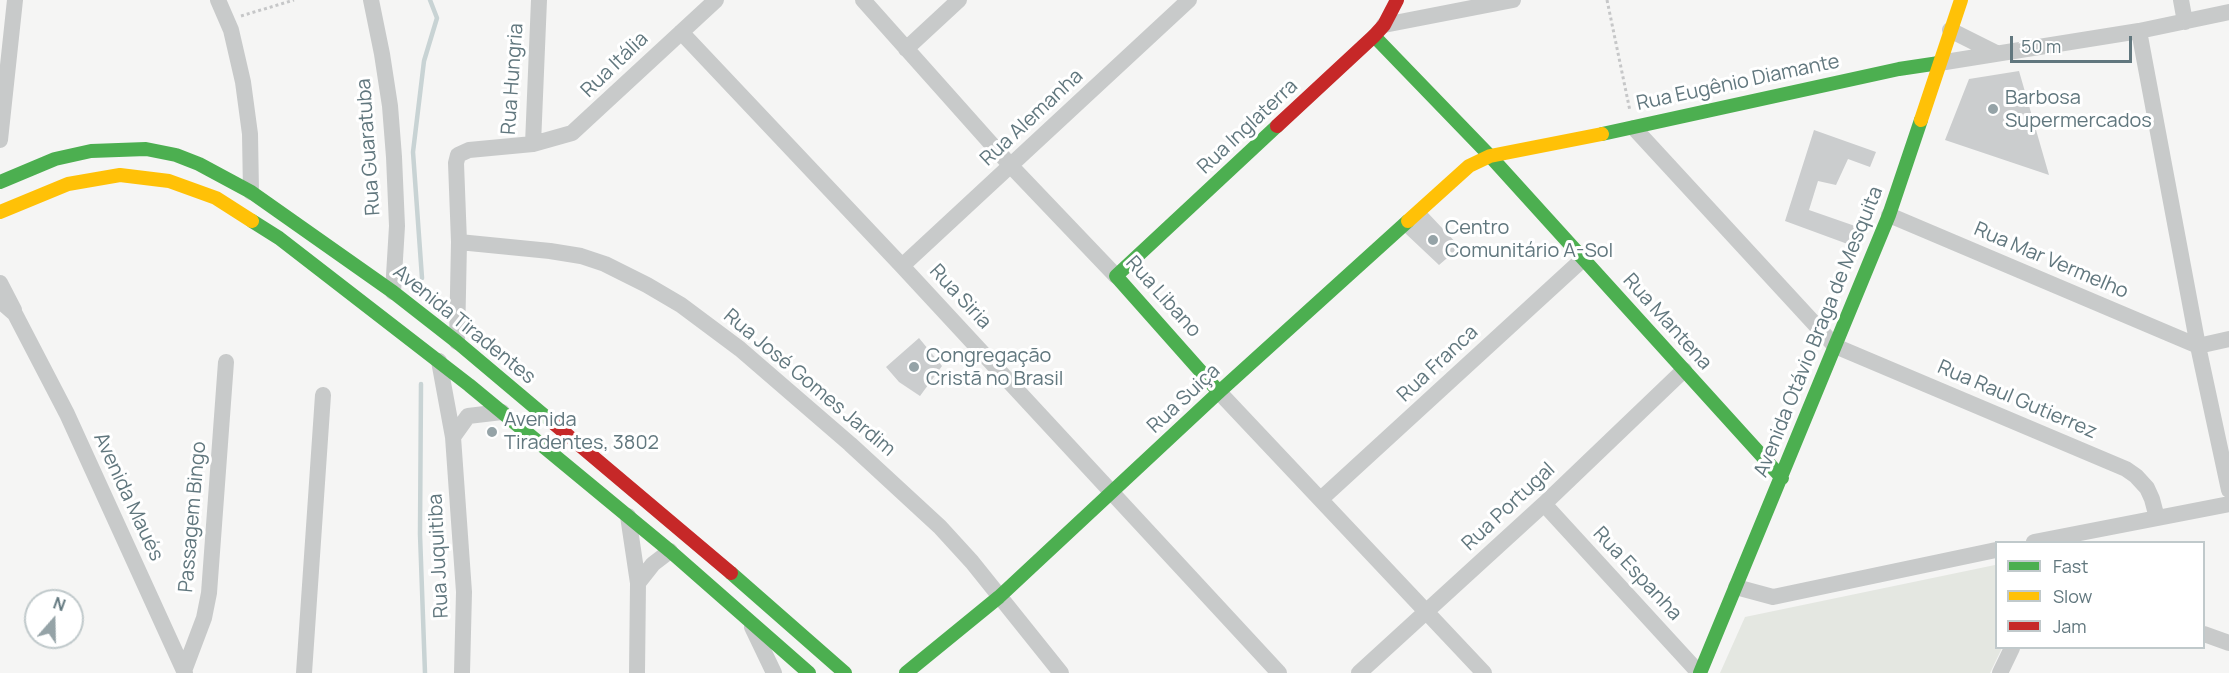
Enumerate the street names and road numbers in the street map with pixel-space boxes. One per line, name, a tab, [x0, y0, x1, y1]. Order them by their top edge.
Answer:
street label: Rua Hungria	[497, 22, 529, 136]
street label: Rua Itália	[577, 27, 653, 103]
street label: Rua Eugênio Diamante	[1634, 50, 1842, 116]
street label: Rua Alemanha	[976, 64, 1088, 172]
street label: Rua Inglaterra	[1193, 75, 1303, 179]
street label: Rua Guaratuba	[352, 78, 386, 216]
street label: Avenida Otávio Braga de Mesquita	[1750, 183, 1888, 481]
street label: Rua Mar Vermelho	[1970, 218, 2132, 304]
street label: Rua Libano	[1120, 251, 1206, 343]
street label: Avenida Tiradentes	[388, 260, 540, 390]
street label: Rua Siria	[924, 260, 996, 334]
street label: Rua Mantena	[1617, 269, 1717, 375]
street label: Rua José Gomes Jardim	[718, 304, 900, 462]
street label: Rua Franca	[1393, 321, 1483, 407]
street label: Rua Raul Gutierrez	[1934, 356, 2100, 444]
street label: Rua Suiça	[1143, 359, 1225, 439]
street label: Avenida Maués	[88, 429, 168, 565]
street label: Passagem Bingo	[174, 440, 212, 594]
street label: Rua Portugal	[1458, 458, 1560, 556]
street label: Rua Juquitiba	[424, 493, 454, 619]
street label: Rua Espanha	[1588, 522, 1686, 626]

